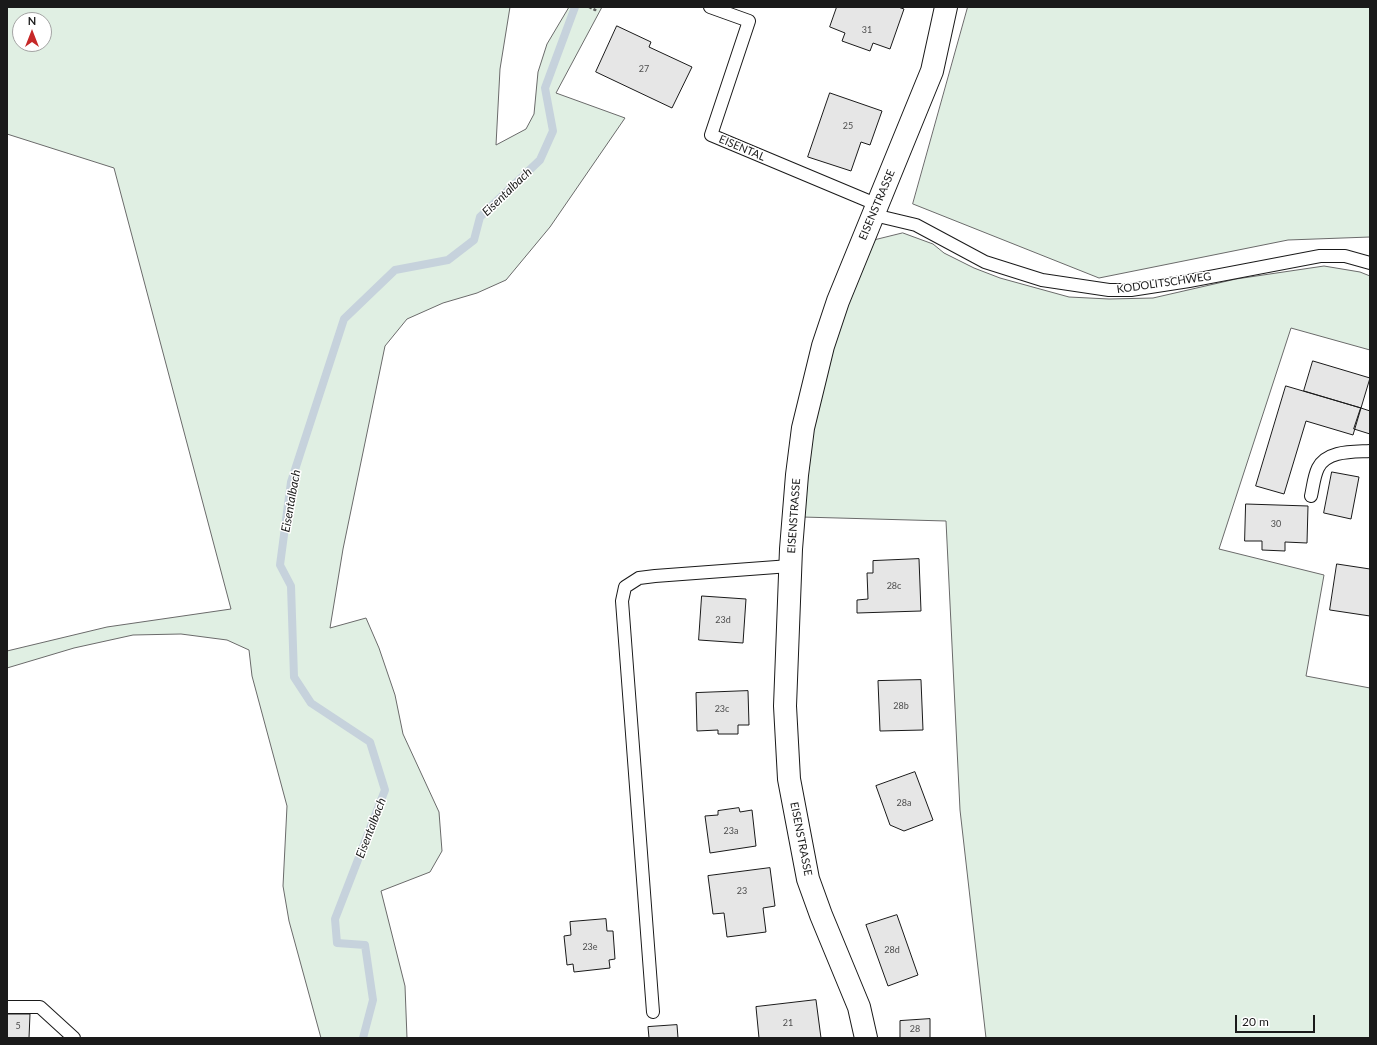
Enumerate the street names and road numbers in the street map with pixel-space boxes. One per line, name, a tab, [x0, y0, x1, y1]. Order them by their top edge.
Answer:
street label: EISENTAL	[717, 132, 767, 164]
street label: EISENSTRASSE	[856, 168, 898, 242]
street label: KODOLITSCHWEG	[1116, 270, 1212, 296]
street label: EISENSTRASSE	[785, 478, 803, 554]
street label: EISENSTRASSE	[787, 801, 815, 877]

